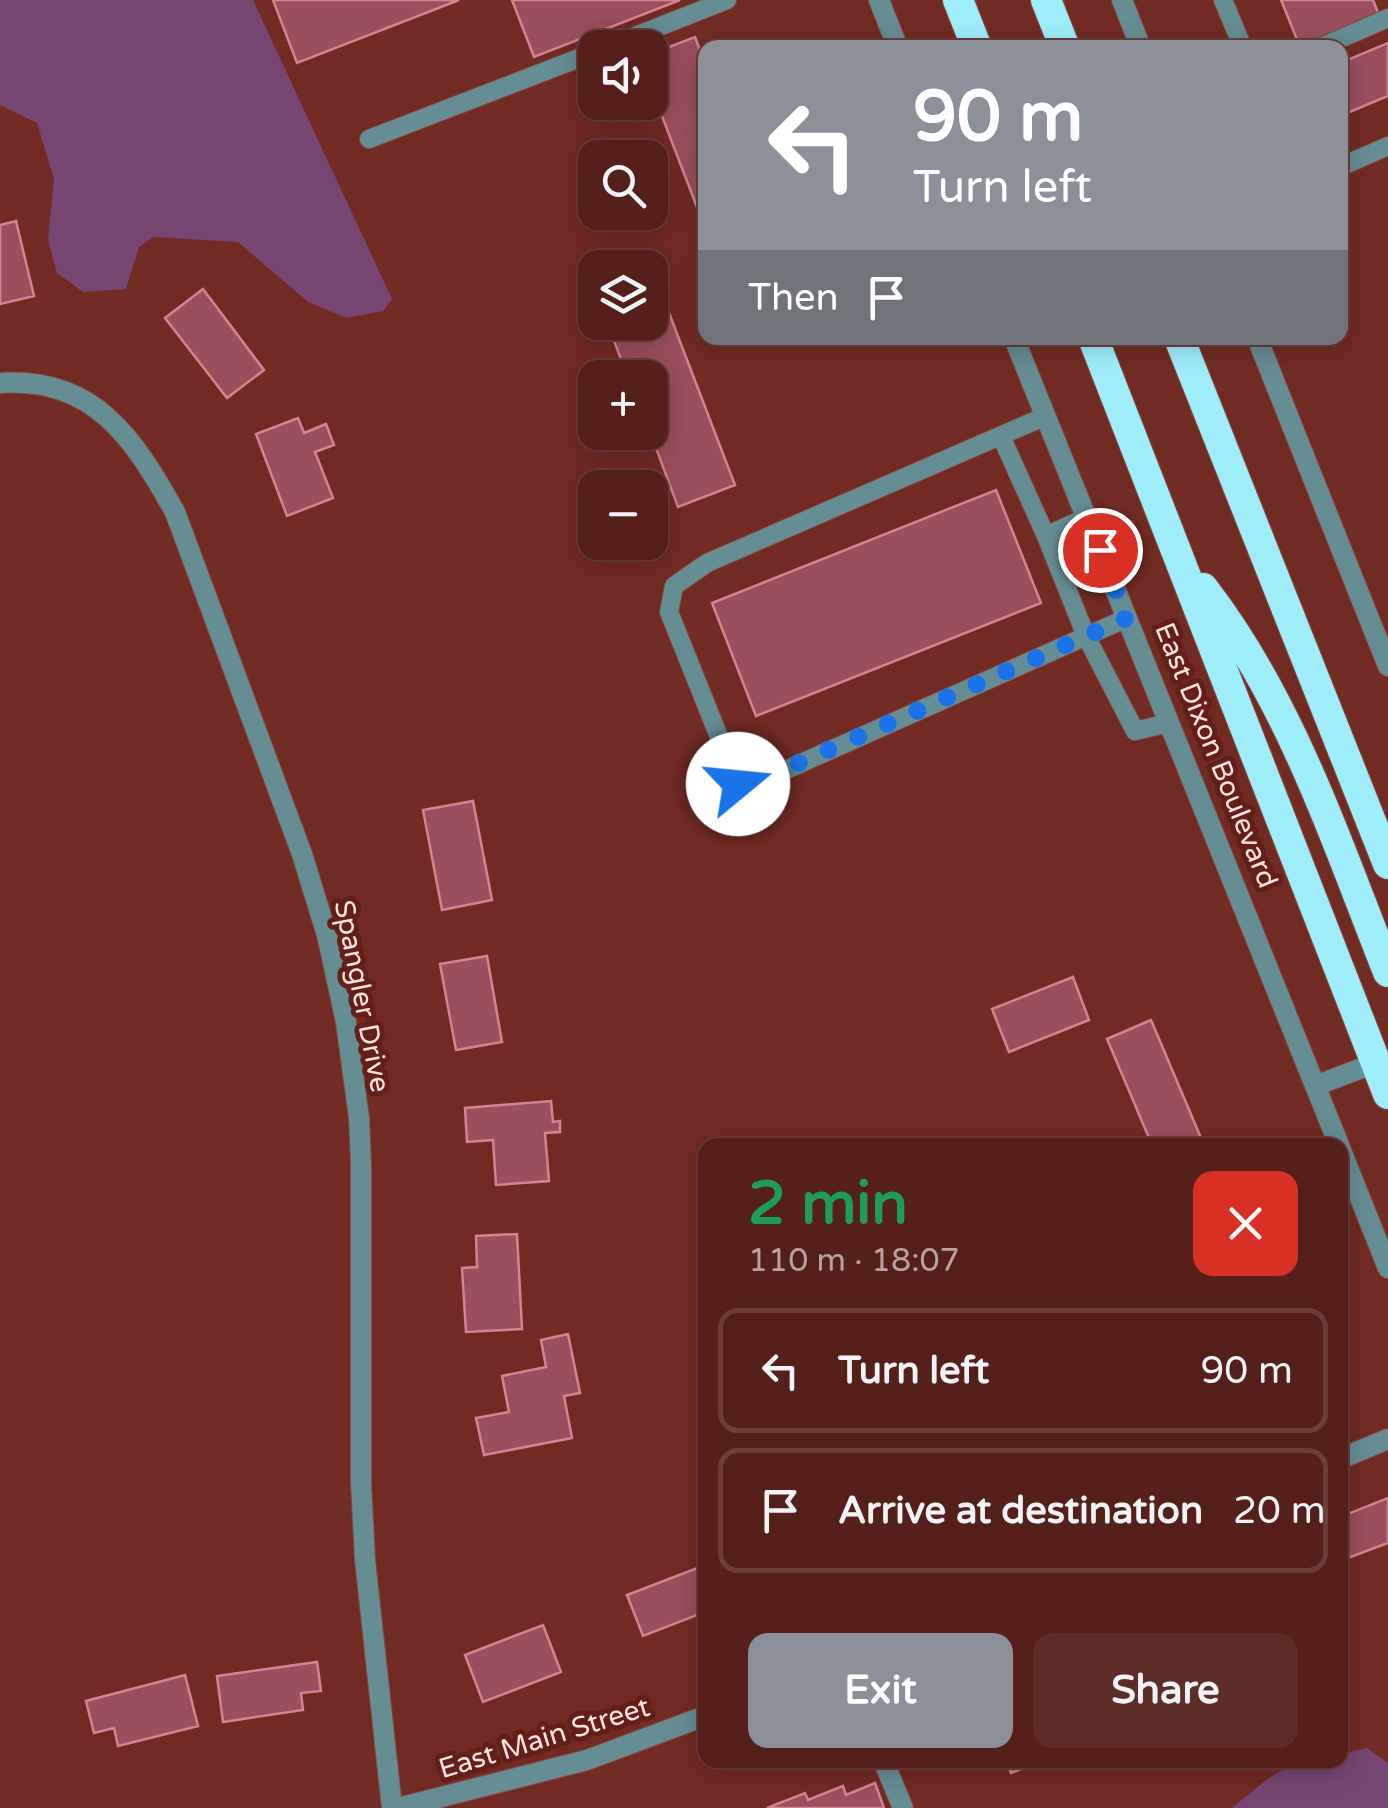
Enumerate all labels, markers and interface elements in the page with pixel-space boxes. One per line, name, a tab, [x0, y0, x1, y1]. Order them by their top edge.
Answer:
map controls	[578, 30, 668, 560]
button: sound	[578, 30, 668, 120]
text: 90 m	[913, 76, 1083, 160]
icon: left	[748, 80, 878, 210]
button: search	[578, 140, 668, 230]
text: Turn left	[913, 161, 1092, 215]
button: layers	[578, 250, 668, 340]
icon: arrive	[859, 270, 914, 325]
text: Then	[748, 275, 839, 321]
button: +	[578, 360, 668, 450]
button: −	[578, 470, 668, 560]
pin	[1058, 508, 1143, 593]
icon: arrive	[1073, 523, 1128, 578]
street label: East Dixon Boulevard	[1147, 618, 1285, 893]
position arrow	[686, 732, 790, 836]
street label: Spangler Drive	[327, 897, 397, 1095]
text: 2 min	[748, 1168, 908, 1240]
button: close	[1193, 1171, 1298, 1276]
text: 110 m · 18:07	[748, 1242, 960, 1280]
icon: left	[753, 1343, 808, 1398]
text: Turn left	[838, 1348, 989, 1394]
text: 90 m	[1201, 1348, 1293, 1394]
icon: arrive	[753, 1483, 808, 1538]
text: Arrive at destination	[838, 1488, 1203, 1534]
text: 20 m	[1233, 1488, 1326, 1534]
button: Exit	[748, 1633, 1013, 1748]
button: Share	[1033, 1633, 1298, 1748]
street label: East Main Street	[435, 1690, 654, 1786]

